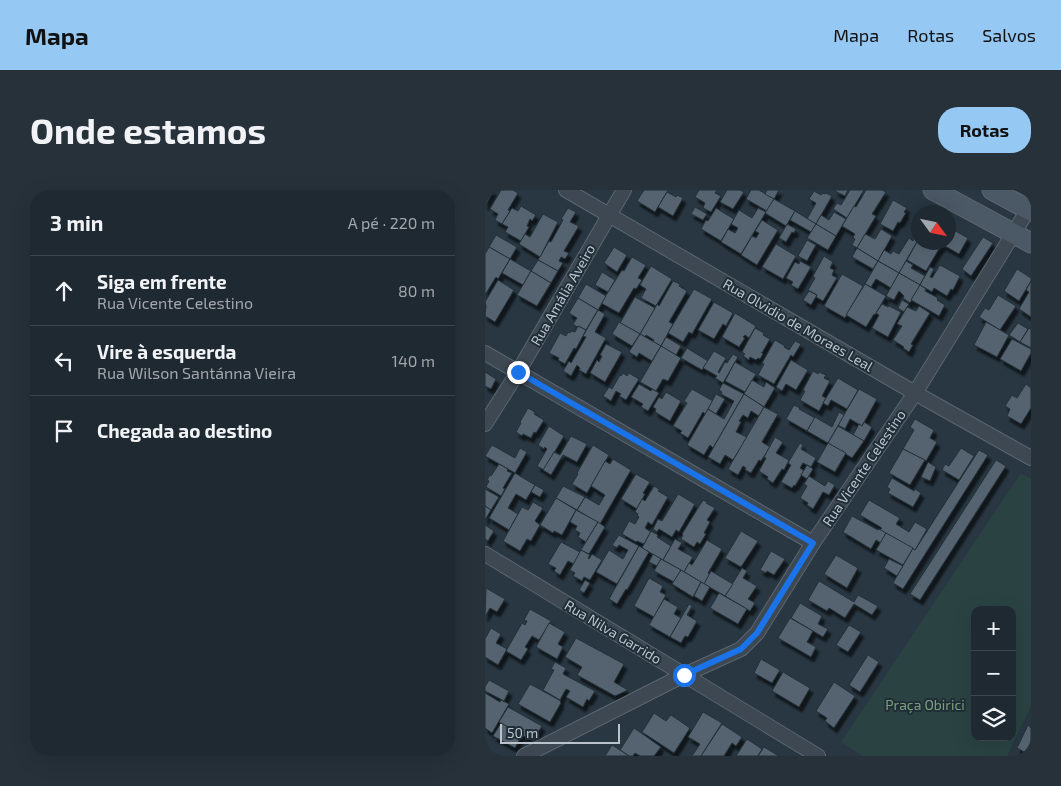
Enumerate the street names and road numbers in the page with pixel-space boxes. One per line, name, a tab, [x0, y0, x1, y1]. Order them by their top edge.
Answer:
street label: Rua Amália Aveiro	[527, 241, 598, 348]
street label: Rua Olvidio de Moraes Leal	[720, 275, 877, 375]
street label: Rua Vicente Celestino	[818, 406, 909, 529]
street label: Rua Nilva Garrido	[562, 596, 665, 667]

